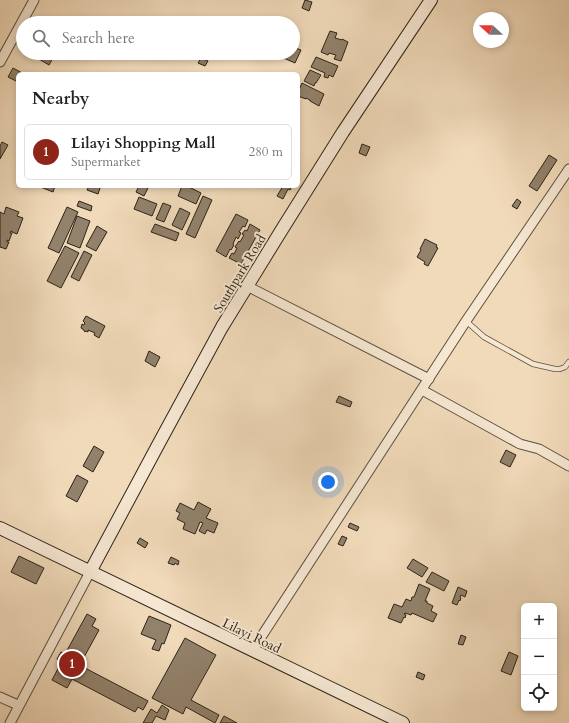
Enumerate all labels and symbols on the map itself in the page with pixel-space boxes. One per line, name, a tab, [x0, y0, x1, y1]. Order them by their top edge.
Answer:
north arrow	[473, 12, 509, 48]
street label: Southpark Road	[209, 231, 270, 316]
your location	[318, 472, 338, 492]
street label: Lilayi Road	[219, 614, 284, 658]
pin: 1	[59, 649, 85, 679]

